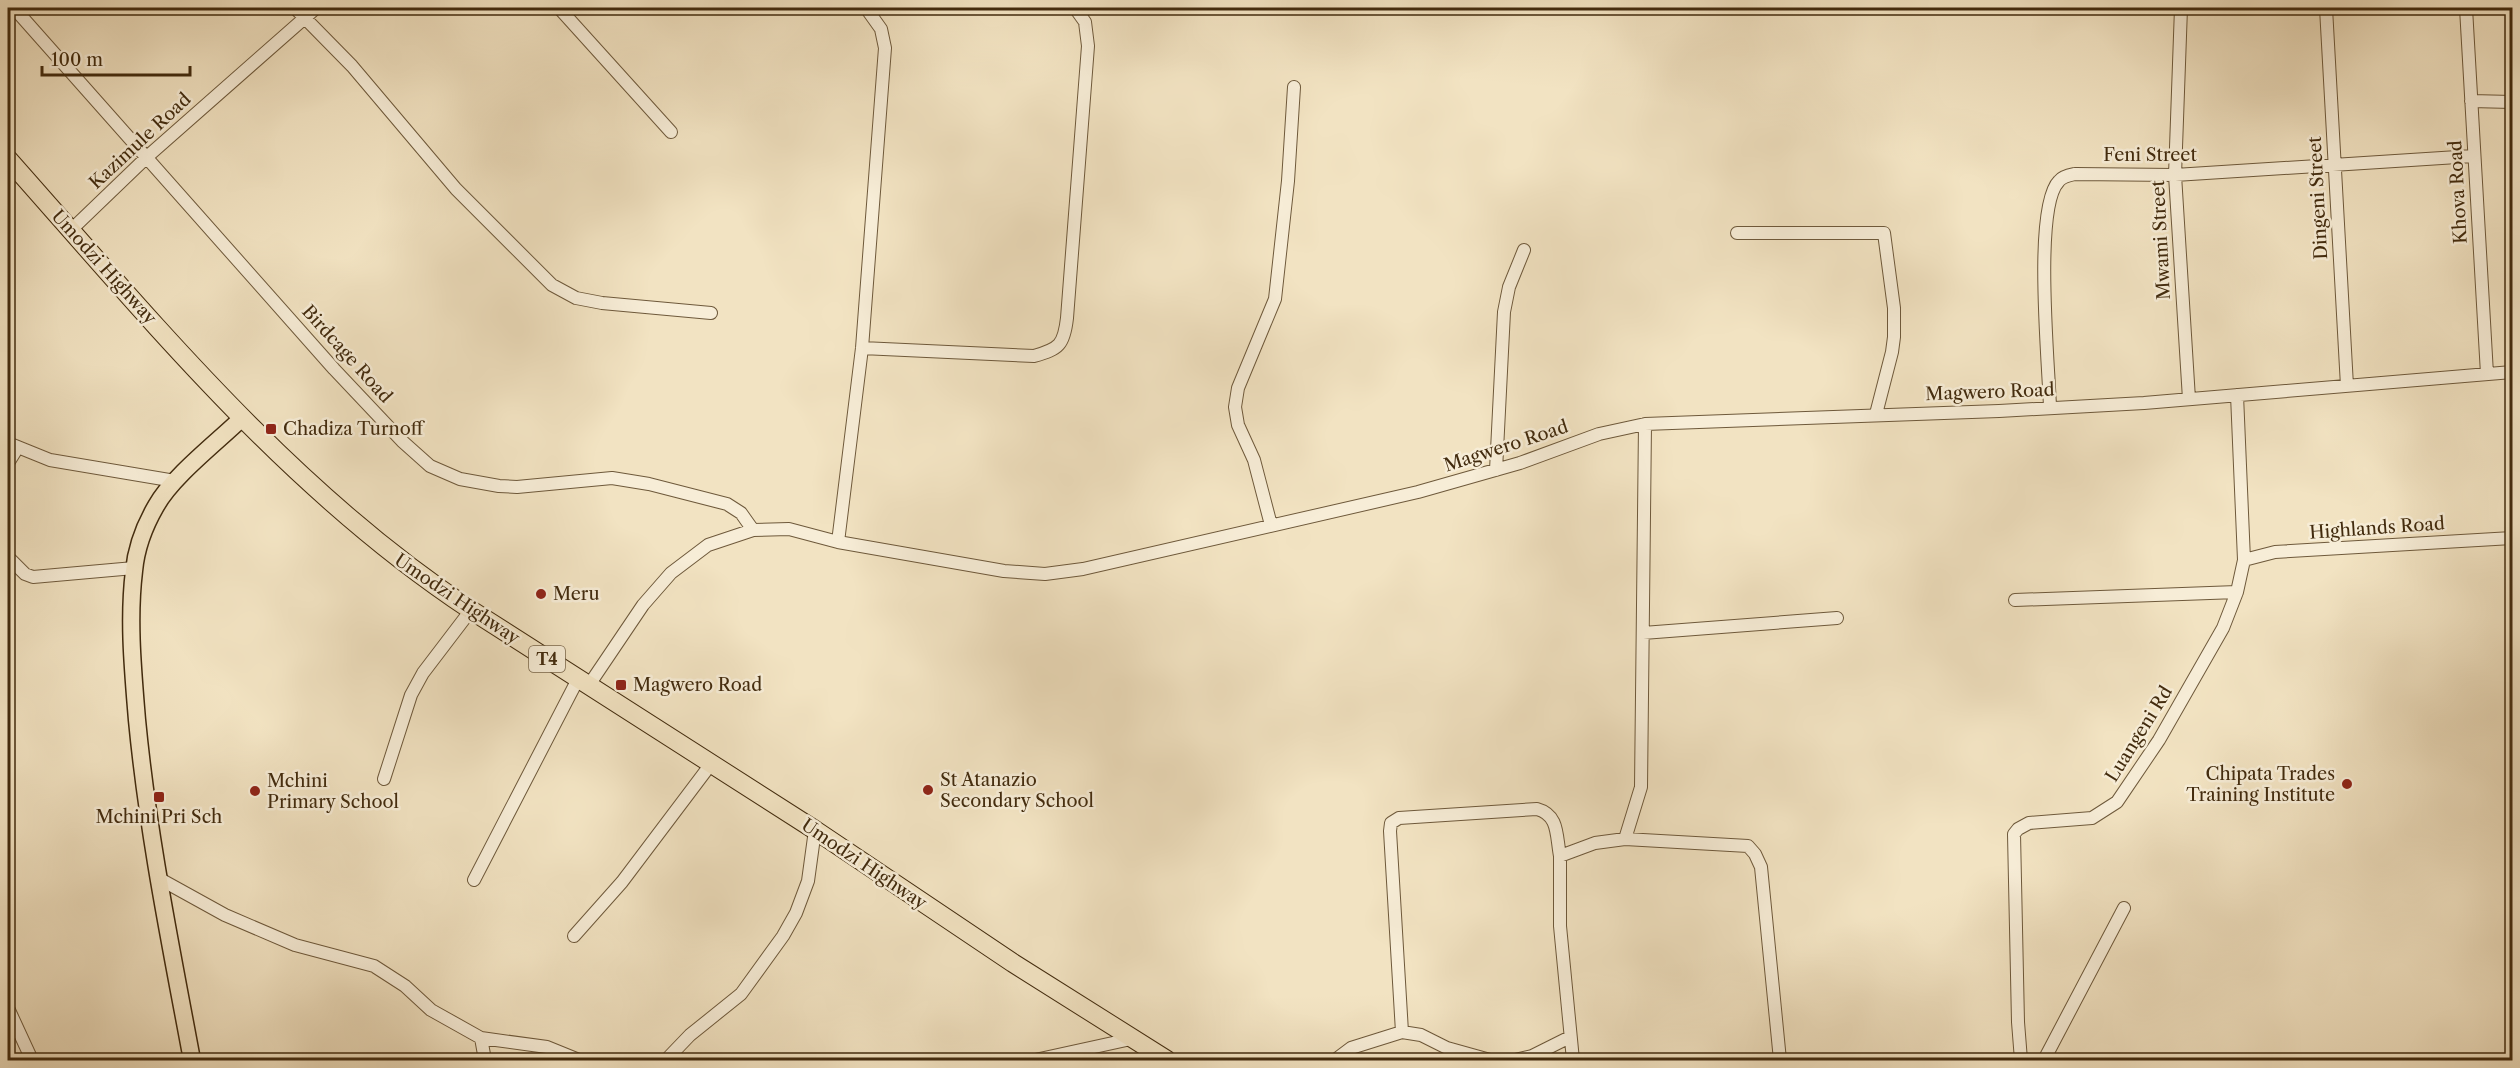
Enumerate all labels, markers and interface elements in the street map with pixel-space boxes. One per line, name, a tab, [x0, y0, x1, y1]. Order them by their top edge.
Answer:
scale bar	[42, 39, 190, 77]
text: 100 m	[51, 49, 103, 71]
street label: Kazimule Road	[85, 88, 195, 194]
street label: Dingeni Street	[2304, 135, 2332, 260]
street label: Khova Road	[2444, 140, 2472, 244]
street label: Feni Street	[2103, 144, 2197, 166]
street label: Mwami Street	[2147, 179, 2175, 300]
street label: Umodzi Highway	[47, 205, 162, 329]
street label: Birdcage Road	[297, 301, 397, 407]
street label: Magwero Road	[1925, 379, 2055, 405]
street label: Magwero Road	[1441, 416, 1571, 476]
place label: Chadiza Turnoff	[283, 418, 426, 440]
marker: Chadiza Turnoff	[264, 422, 278, 436]
street label: Highlands Road	[2308, 512, 2446, 544]
street label: Umodzi Highway	[390, 549, 525, 650]
place label: Meru	[553, 583, 600, 605]
marker: Meru	[534, 587, 548, 601]
road number: T4	[529, 646, 565, 672]
place label: Magwero Road	[633, 674, 762, 696]
marker: Magwero Road	[614, 678, 628, 692]
street label: Luangeni Rd	[2101, 682, 2177, 786]
place label: Chipata Trades Training Institute	[2186, 763, 2335, 806]
place label: St Atanazio Secondary School	[940, 769, 1094, 812]
place label: Mchini Primary School	[267, 770, 399, 813]
marker: Chipata Trades Training Institute	[2340, 777, 2354, 791]
marker: St Atanazio Secondary School	[921, 783, 935, 797]
marker: Mchini Primary School	[248, 784, 262, 798]
marker: Mchini Pri Sch	[152, 790, 166, 804]
place label: Mchini Pri Sch	[96, 806, 222, 828]
street label: Umodzi Highway	[797, 814, 932, 915]

